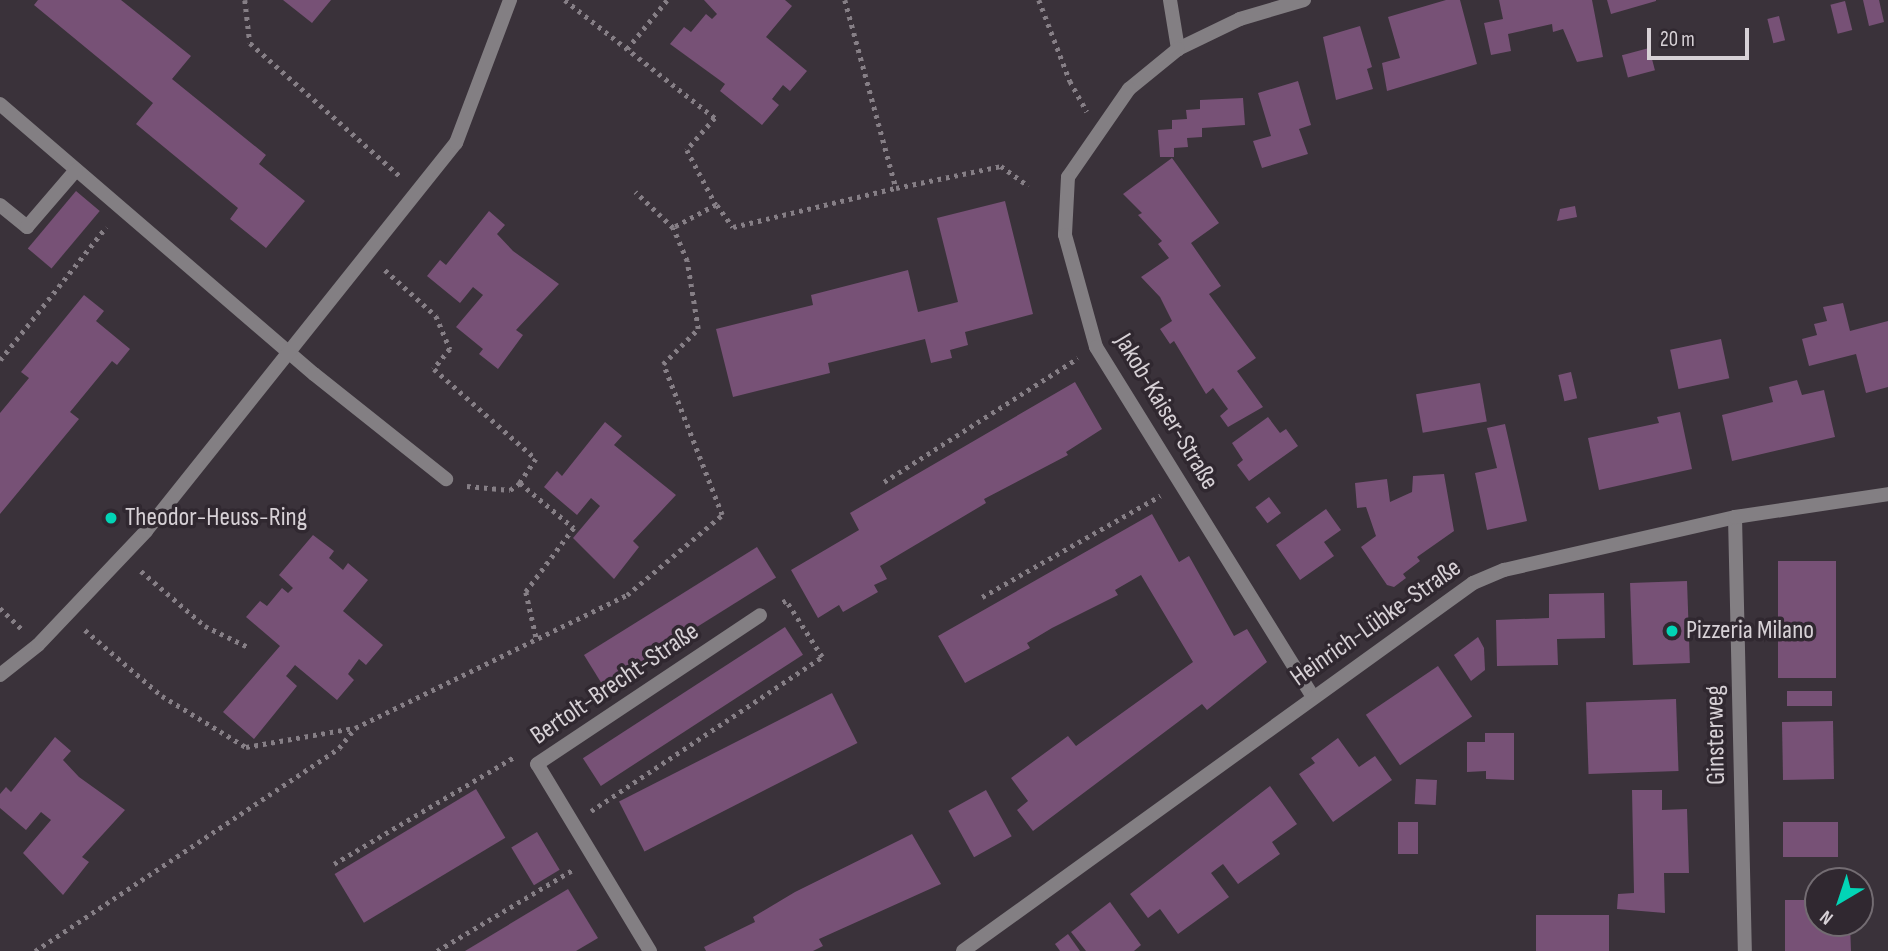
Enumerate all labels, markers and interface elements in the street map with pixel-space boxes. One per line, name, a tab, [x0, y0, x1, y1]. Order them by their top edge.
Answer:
scale bar	[1650, 14, 1752, 58]
text: 20 m	[1660, 27, 1695, 52]
street label: Jakob-Kaiser-Straße	[1107, 328, 1225, 496]
place label: Theodor-Heuss-Ring	[125, 502, 307, 534]
marker: Theodor-Heuss-Ring	[103, 510, 119, 526]
street label: Heinrich-Lübke-Straße	[1285, 553, 1467, 693]
place label: Pizzeria Milano	[1686, 615, 1814, 647]
street label: Bertolt-Brecht-Straße	[525, 616, 705, 752]
marker: Pizzeria Milano	[1664, 623, 1680, 639]
street label: Ginsterweg	[1700, 685, 1732, 785]
north arrow	[1804, 867, 1874, 937]
text: N	[1816, 905, 1838, 929]

